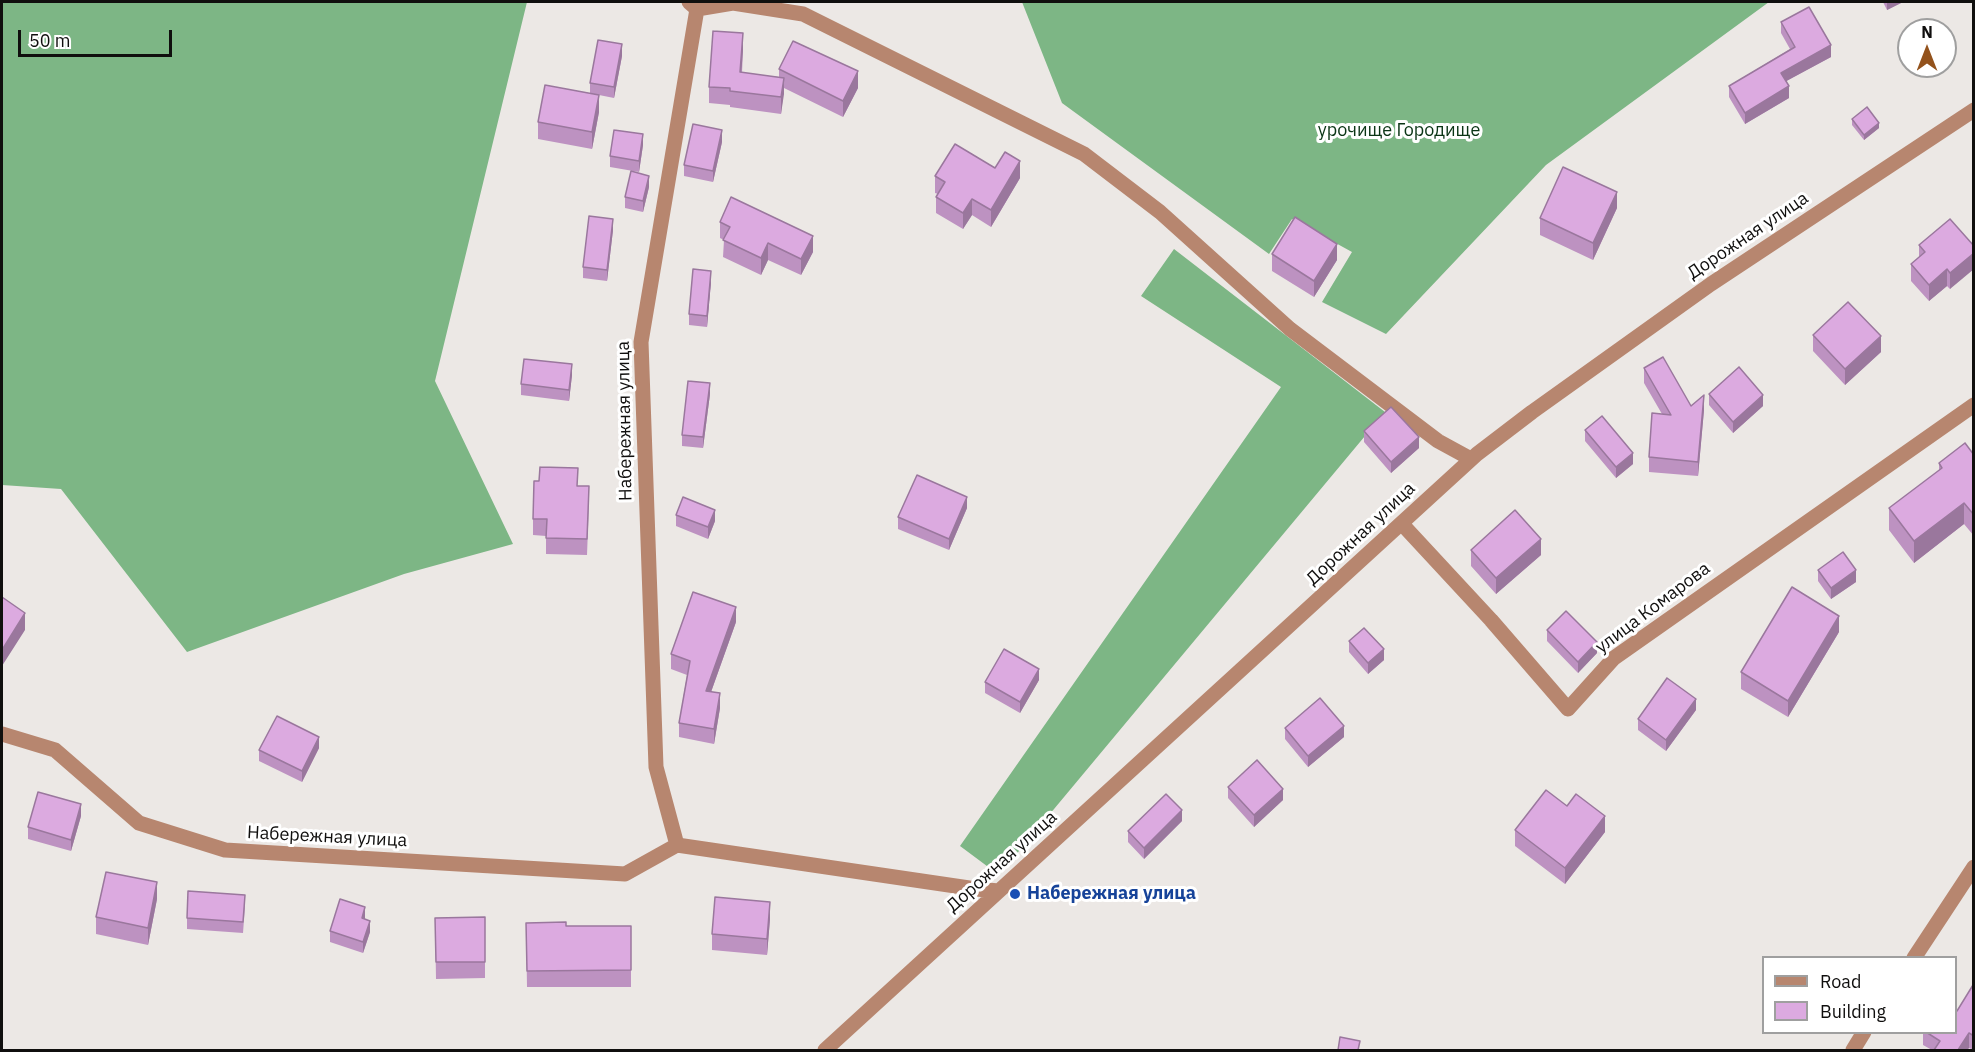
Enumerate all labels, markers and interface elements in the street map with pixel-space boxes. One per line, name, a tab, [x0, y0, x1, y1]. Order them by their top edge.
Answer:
scale bar	[21, 18, 176, 56]
north arrow	[1897, 18, 1957, 78]
text: N	[1921, 22, 1933, 42]
text: 50 m	[29, 29, 71, 52]
park label: урочище Городище	[1318, 120, 1480, 142]
street label: Дорожная улица	[1683, 188, 1813, 284]
street label: Набережная улица	[613, 341, 637, 501]
street label: Дорожная улица	[1302, 478, 1420, 590]
street label: улица Комарова	[1591, 558, 1715, 658]
street label: Дорожная улица	[942, 807, 1062, 917]
street label: Набережная улица	[246, 822, 408, 852]
place label: Набережная улица	[1027, 883, 1196, 905]
marker: Набережная улица	[1008, 887, 1022, 901]
legend	[1762, 956, 1957, 1034]
text: Road	[1820, 970, 1861, 993]
text: Building	[1820, 1000, 1886, 1023]

